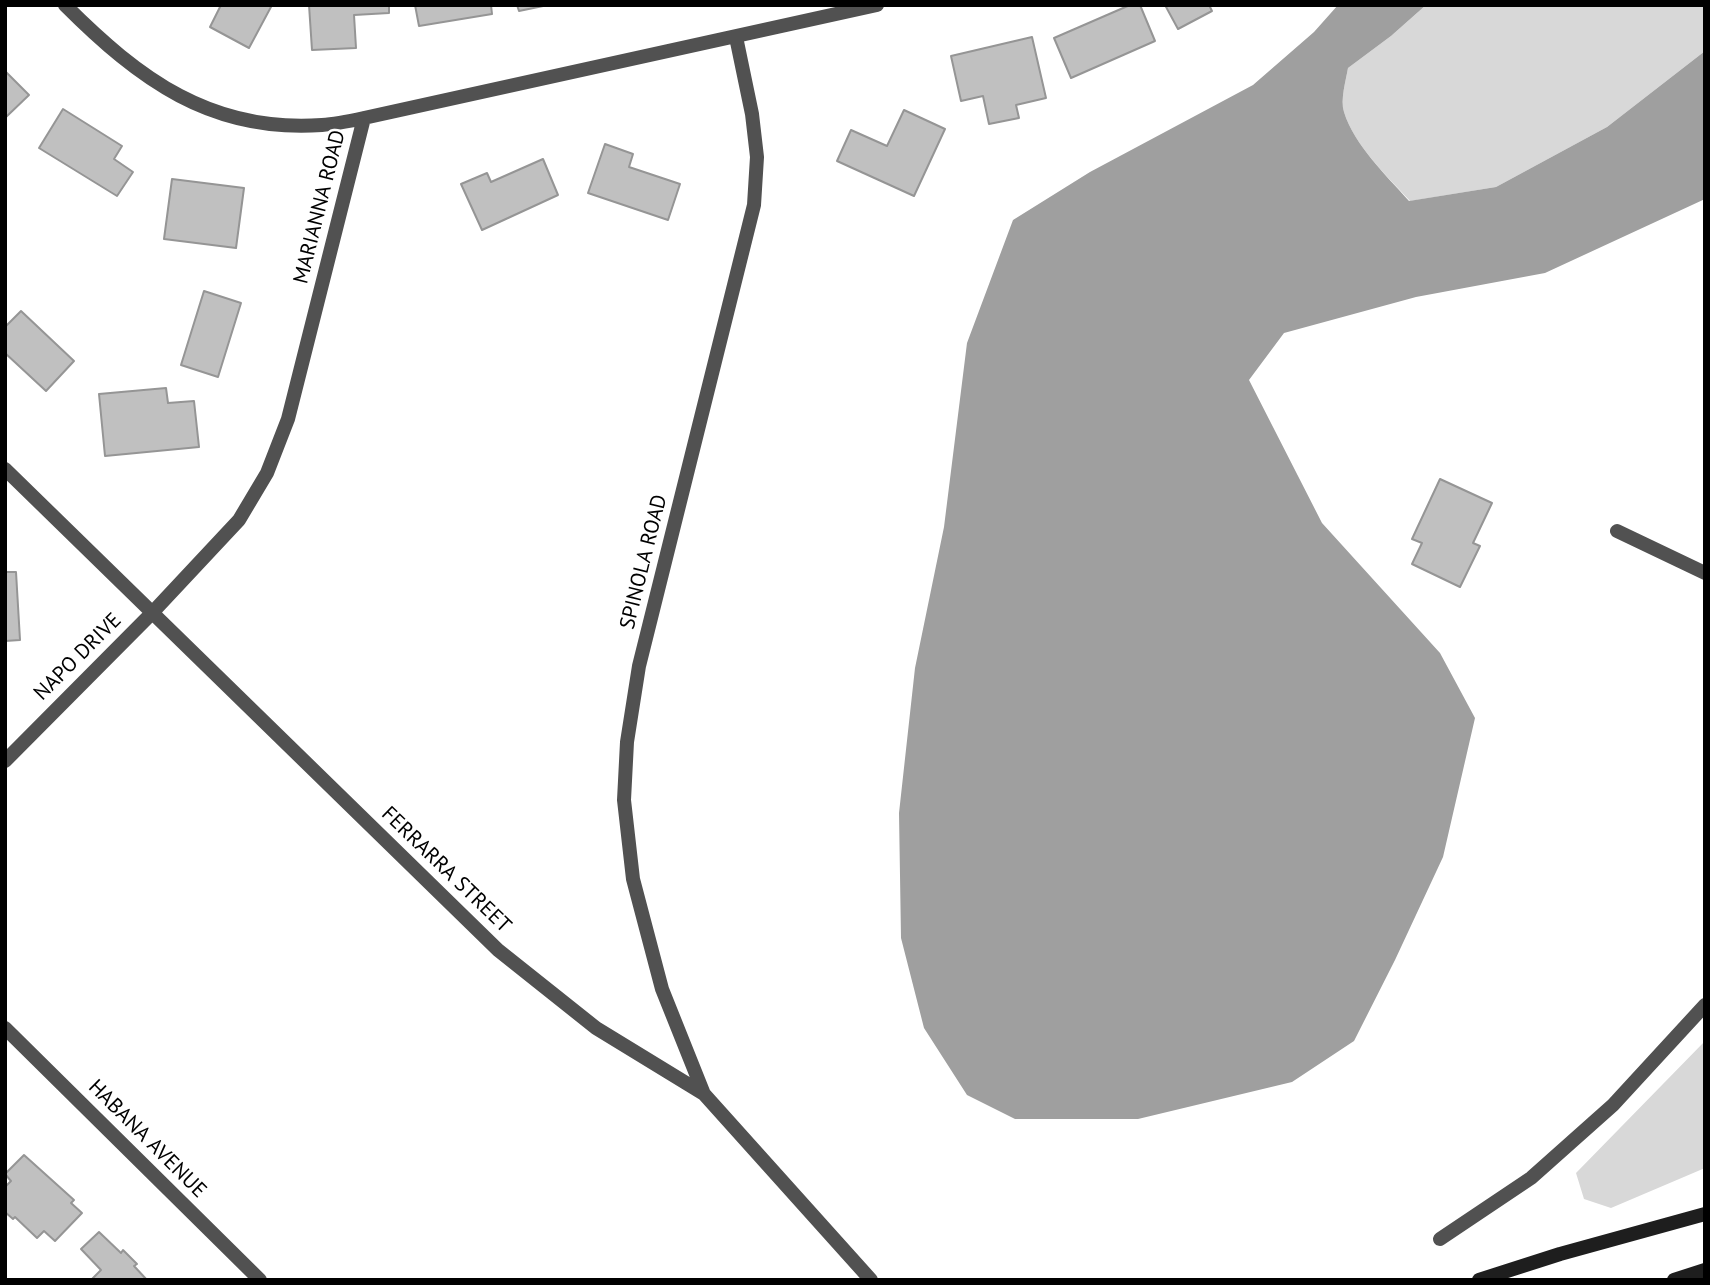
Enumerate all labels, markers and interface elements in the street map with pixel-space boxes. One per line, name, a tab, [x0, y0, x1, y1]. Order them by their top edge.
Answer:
street label: MARIANNA ROAD	[289, 128, 351, 286]
street label: SPINOLA ROAD	[615, 492, 673, 632]
street label: NAPO DRIVE	[29, 608, 127, 706]
street label: FERRARRA STREET	[376, 802, 516, 938]
street label: HABANA AVENUE	[83, 1075, 211, 1203]

